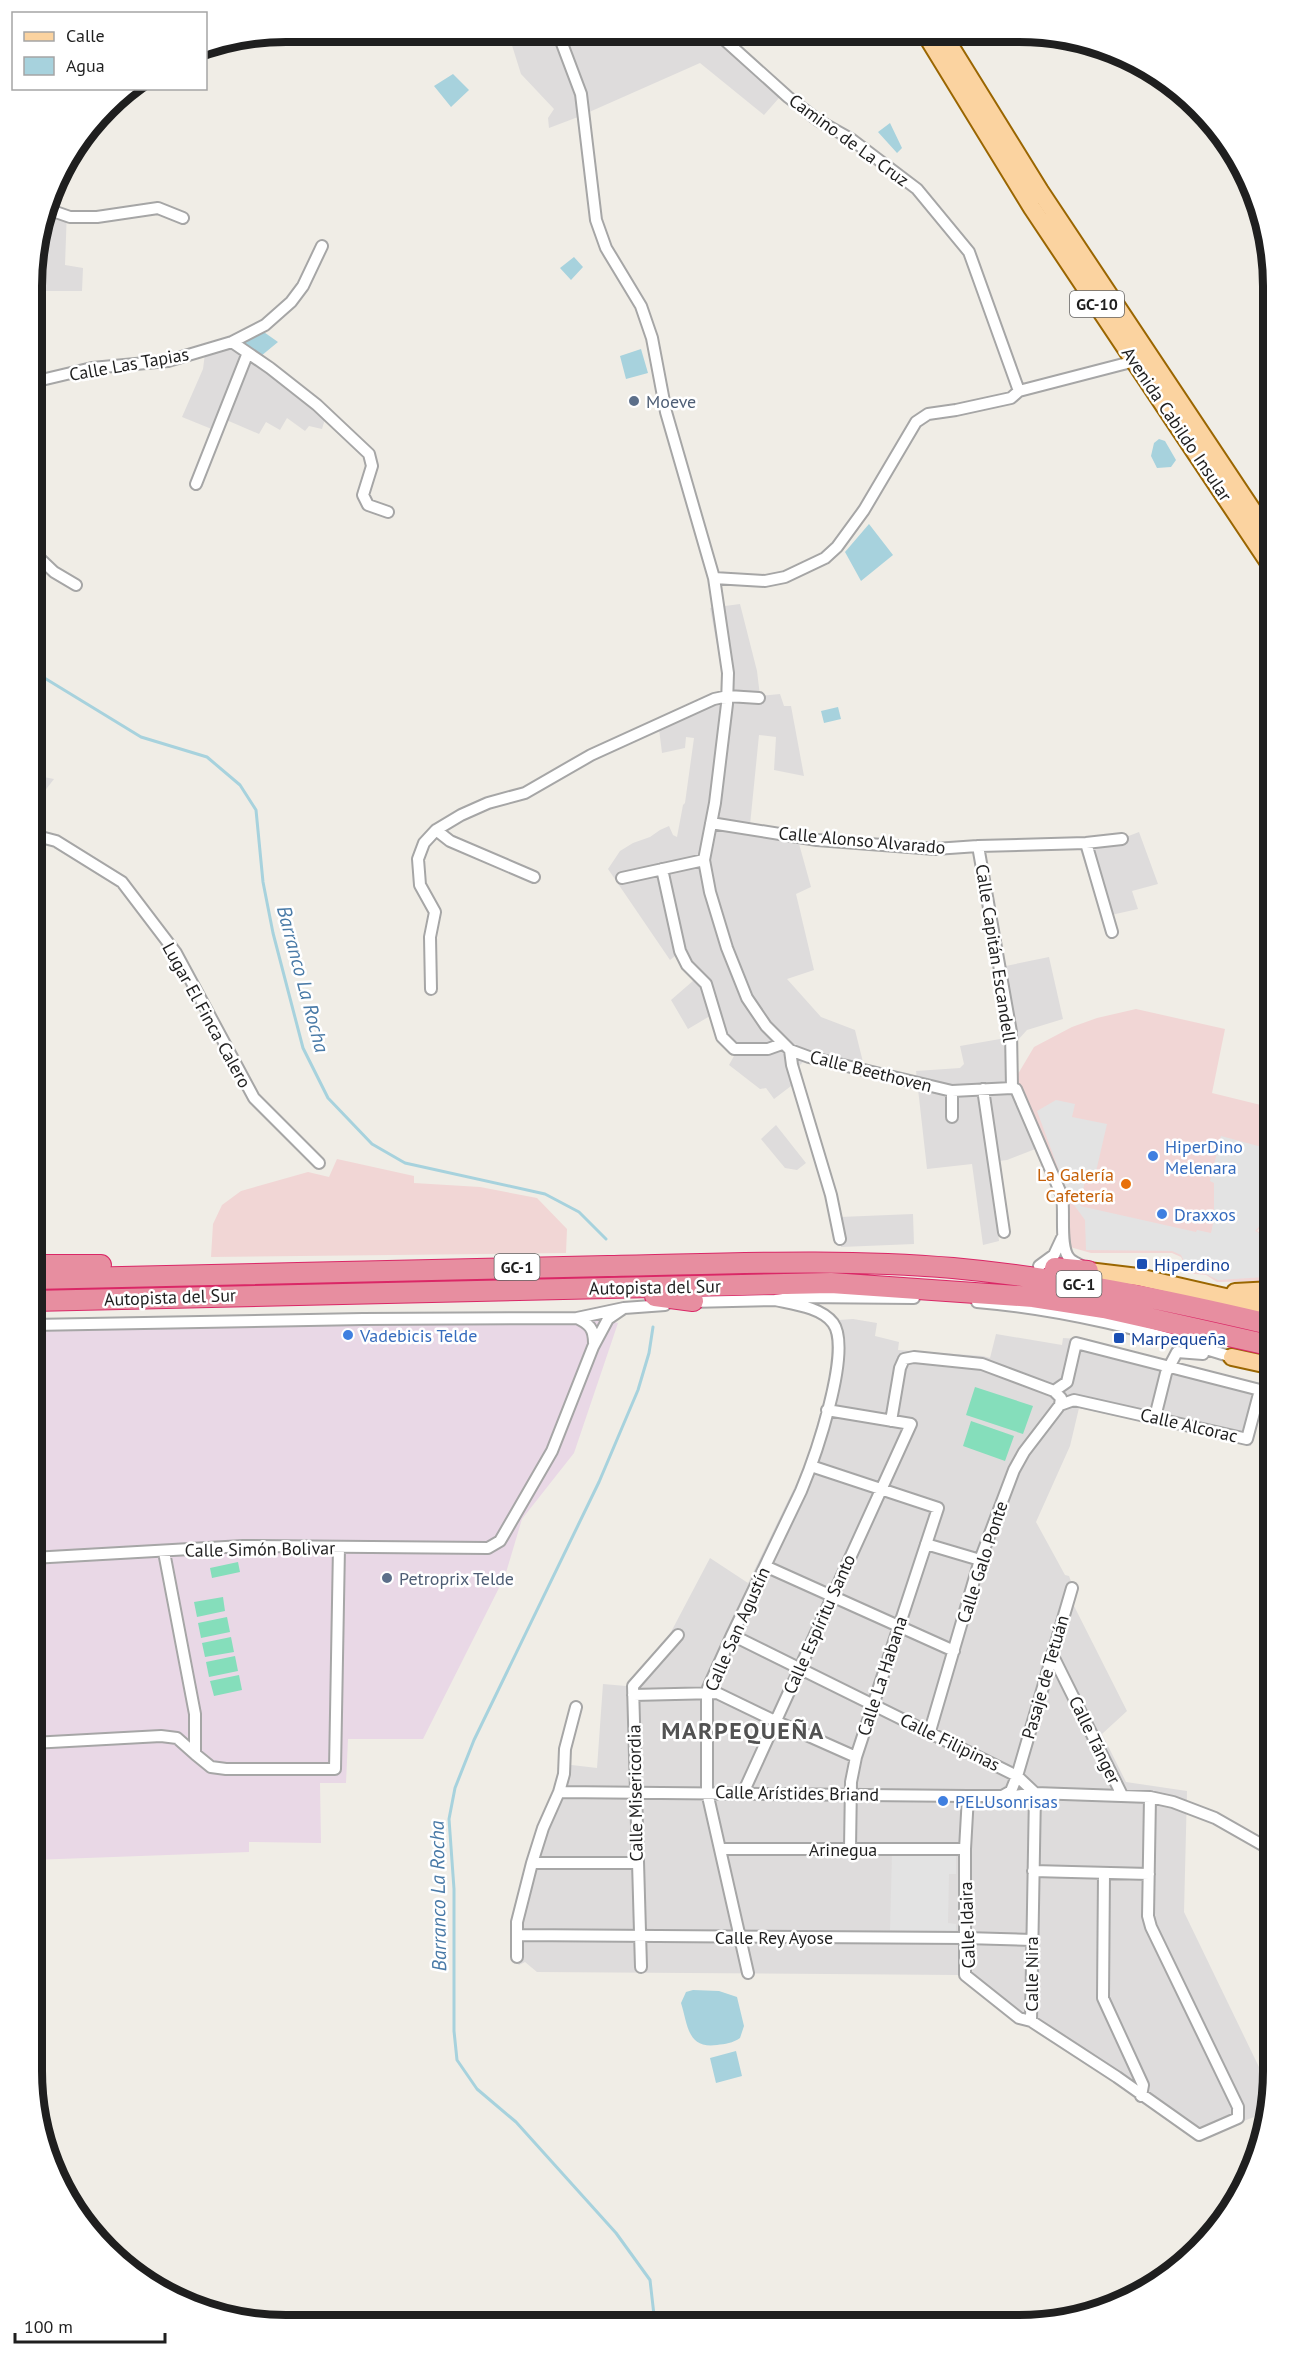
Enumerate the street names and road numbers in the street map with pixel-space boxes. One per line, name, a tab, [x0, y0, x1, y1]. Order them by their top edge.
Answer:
street label: Camino de La Cruz	[784, 89, 914, 191]
road number: GC-10	[1070, 291, 1124, 317]
street label: Calle Las Tapias	[67, 342, 191, 386]
street label: Avenida Cabildo Insular	[1117, 342, 1237, 506]
street label: Calle Alonso Alvarado	[778, 821, 946, 859]
street label: Calle Capitán Escandell	[971, 862, 1022, 1044]
street label: Lugar El Finca Calero	[157, 938, 257, 1092]
street label: Calle Beethoven	[808, 1045, 934, 1097]
road number: GC-1	[494, 1254, 540, 1280]
road number: GC-1	[1056, 1271, 1102, 1297]
street label: Autopista del Sur	[589, 1274, 721, 1300]
street label: Autopista del Sur	[104, 1283, 236, 1311]
street label: Calle Alcorac	[1138, 1403, 1240, 1447]
street label: Calle Galo Ponte	[951, 1498, 1013, 1626]
street label: Calle Simón Bolivar	[184, 1536, 336, 1562]
street label: Calle Espíritu Santo	[778, 1551, 860, 1697]
street label: Calle San Agustín	[699, 1563, 775, 1695]
street label: Pasaje de Tetuán	[1016, 1612, 1074, 1742]
street label: Calle La Habana	[852, 1613, 912, 1739]
street label: Calle Tánger	[1064, 1692, 1126, 1788]
street label: Calle Filipinas	[896, 1708, 1004, 1776]
street label: Calle Misericordia	[622, 1724, 648, 1862]
street label: Calle Arístides Briand	[715, 1780, 879, 1806]
street label: Arinegua	[809, 1838, 877, 1861]
street label: Calle Idaira	[954, 1881, 980, 1969]
street label: Calle Rey Ayose	[715, 1926, 833, 1949]
street label: Calle Nira	[1020, 1936, 1043, 2012]

